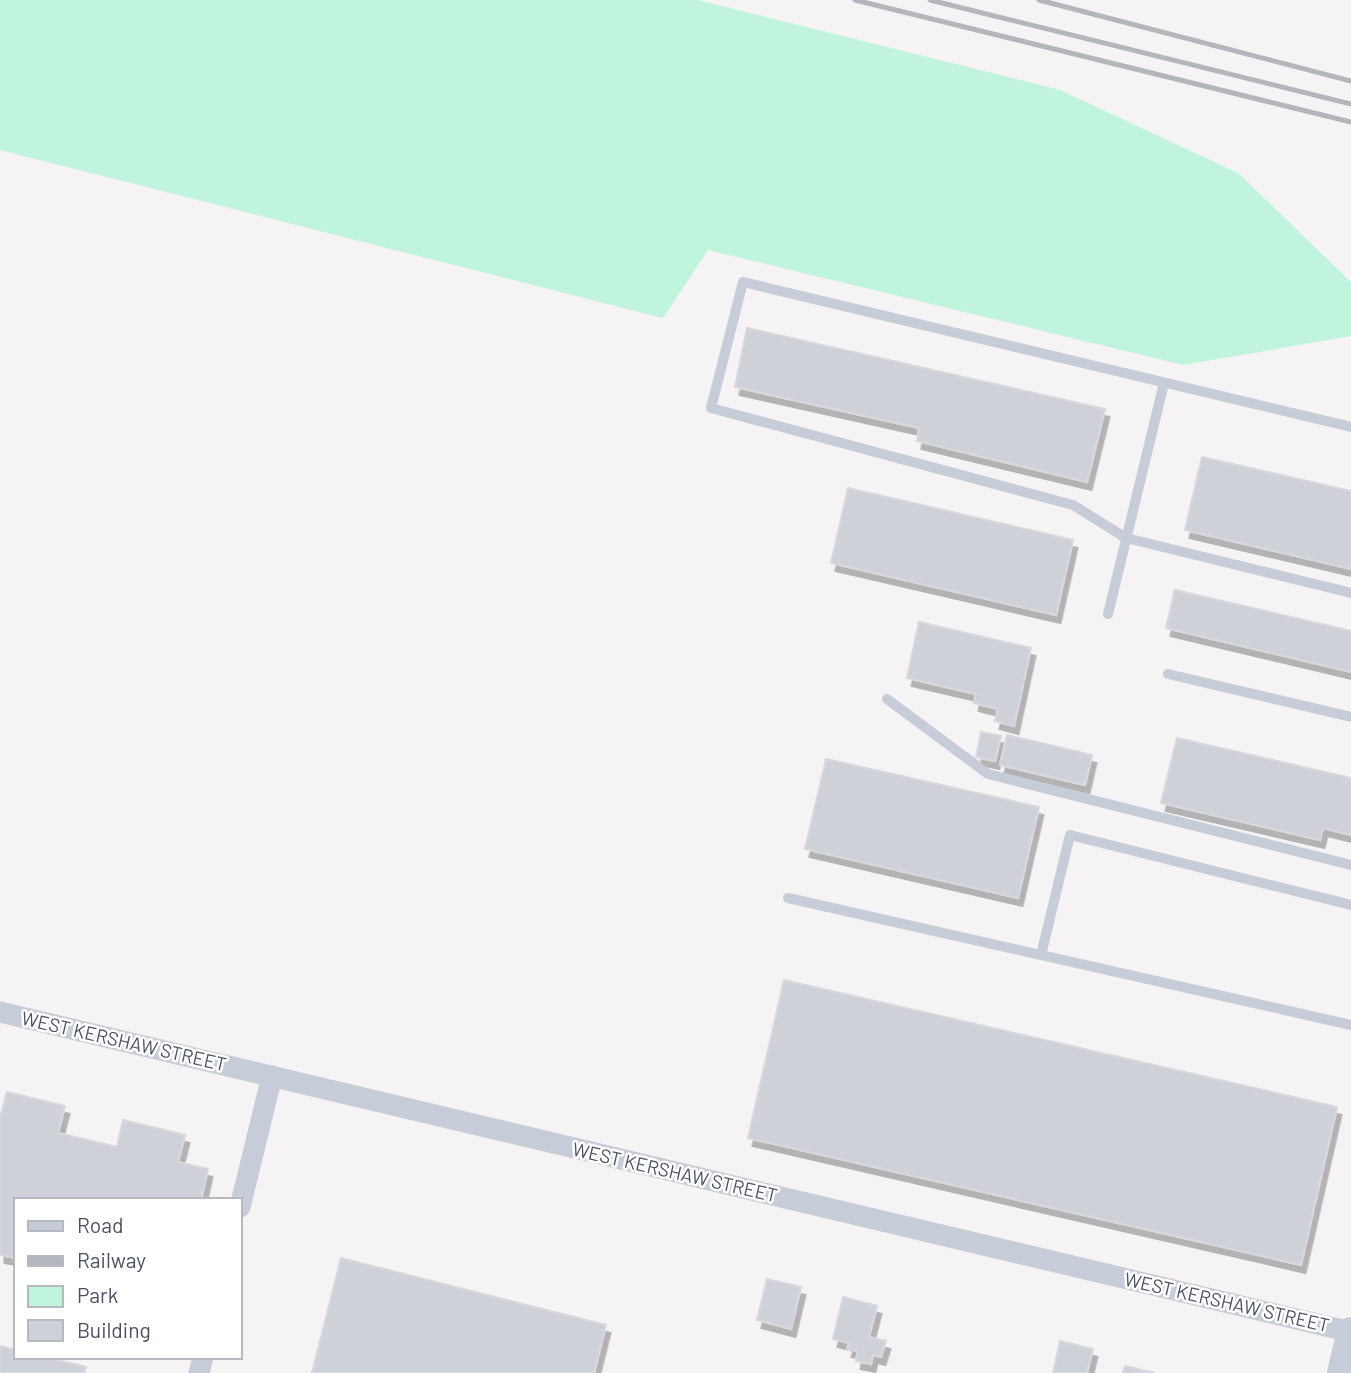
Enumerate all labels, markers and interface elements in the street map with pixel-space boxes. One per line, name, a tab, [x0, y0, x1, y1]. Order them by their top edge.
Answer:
street label: WEST KERSHAW STREET	[19, 1006, 229, 1075]
street label: WEST KERSHAW STREET	[570, 1137, 780, 1206]
legend	[14, 1198, 242, 1359]
text: Road	[77, 1212, 123, 1237]
text: Railway	[77, 1247, 146, 1272]
street label: WEST KERSHAW STREET	[1122, 1267, 1332, 1336]
text: Park	[77, 1282, 118, 1307]
text: Building	[77, 1317, 151, 1342]

